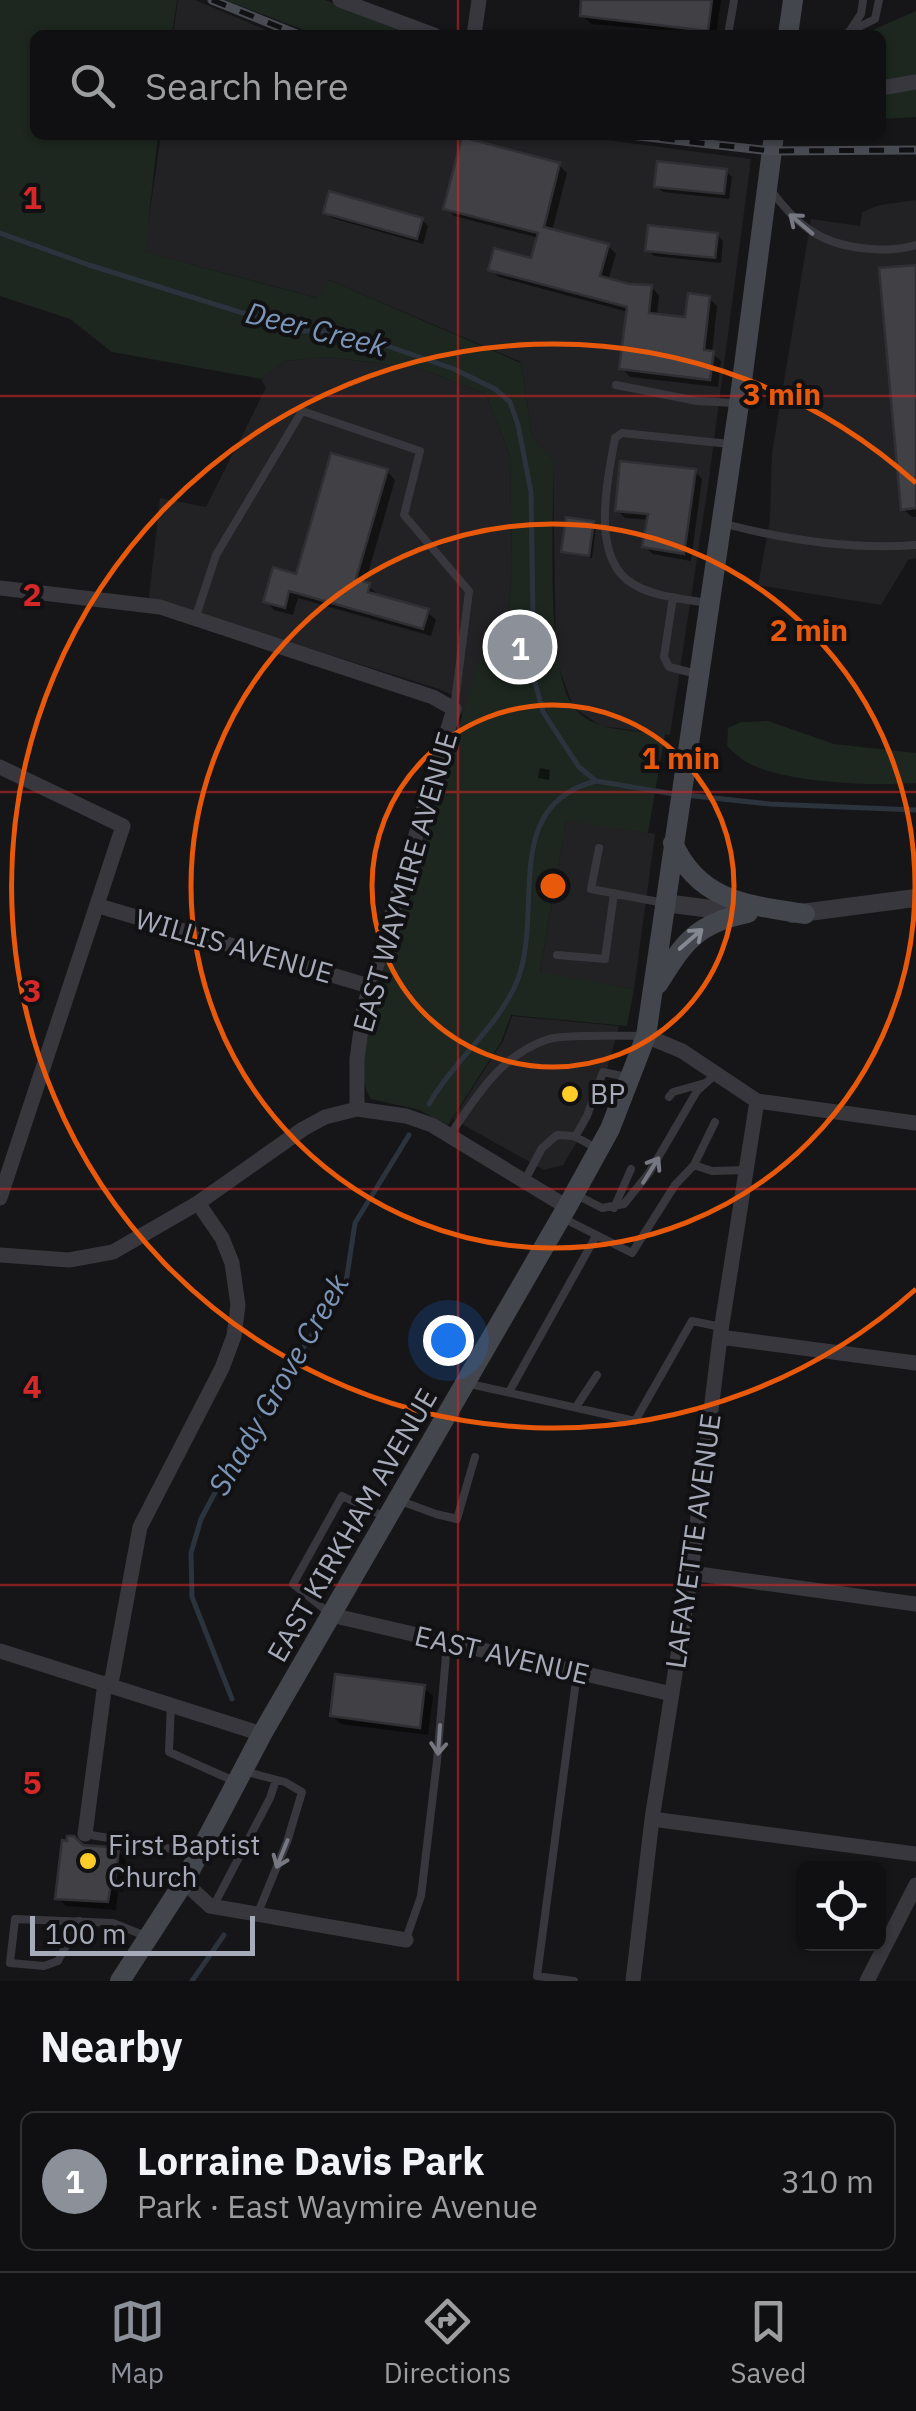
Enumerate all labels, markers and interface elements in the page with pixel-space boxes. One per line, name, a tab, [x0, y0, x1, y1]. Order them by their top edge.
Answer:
search box	[30, 30, 886, 140]
icon: search	[65, 58, 120, 113]
text: Search here	[145, 61, 349, 110]
text: 1	[22, 176, 42, 218]
one-way arrow	[789, 213, 815, 235]
water label: Deer Creek	[242, 292, 391, 365]
text: 3 min	[743, 374, 821, 413]
text: 2	[22, 573, 42, 615]
pin: 1	[488, 610, 552, 684]
text: 2 min	[770, 610, 848, 649]
street label: EAST WAYMIRE AVENUE	[344, 727, 465, 1036]
text: 1 min	[642, 738, 720, 777]
centre of rings	[535, 868, 571, 904]
street label: WILLIS AVENUE	[131, 900, 337, 991]
one-way arrow	[678, 928, 703, 951]
text: 3	[22, 969, 42, 1011]
place label: BP	[590, 1075, 625, 1112]
marker: BP	[559, 1083, 581, 1105]
one-way arrow	[640, 1156, 661, 1184]
water label: Shady Grove Creek	[199, 1266, 357, 1502]
your location	[423, 1315, 474, 1366]
text: 4	[22, 1365, 42, 1407]
street label: EAST KIRKHAM AVENUE	[258, 1381, 445, 1668]
street label: LAFAYETTE AVENUE	[656, 1411, 729, 1671]
street label: EAST AVENUE	[411, 1616, 593, 1693]
one-way arrow	[429, 1723, 448, 1755]
text: 5	[22, 1761, 42, 1803]
place label: First Baptist Church	[108, 1826, 260, 1895]
one-way arrow	[272, 1838, 290, 1869]
marker: First Baptist Church	[77, 1850, 99, 1872]
map controls	[796, 1861, 886, 1951]
button: locate	[796, 1861, 886, 1951]
scale bar	[30, 1911, 255, 1956]
text: 100 m	[45, 1915, 126, 1952]
text: Nearby	[40, 2019, 182, 2074]
text: Lorraine Davis Park	[137, 2136, 484, 2185]
text: 1	[65, 2160, 84, 2202]
text: 310 m	[781, 2160, 874, 2202]
text: Park · East Waymire Avenue	[137, 2185, 538, 2227]
tab: Map	[110, 2294, 165, 2391]
tab: Directions	[384, 2294, 511, 2391]
tab: Saved	[730, 2294, 806, 2391]

